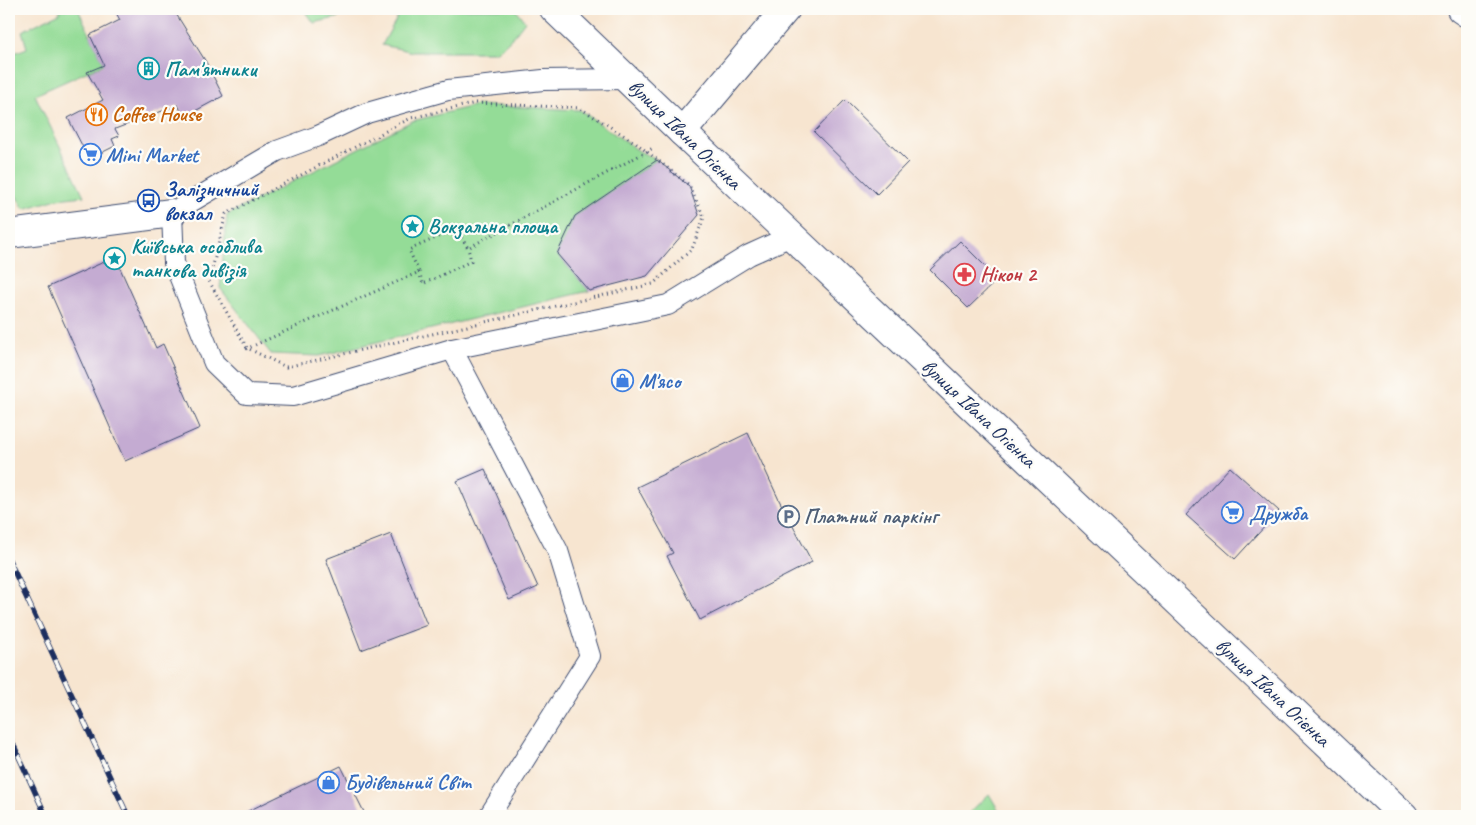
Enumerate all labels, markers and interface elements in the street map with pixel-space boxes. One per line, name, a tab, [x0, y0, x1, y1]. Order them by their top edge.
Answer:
place label: Пам'ятники	[165, 56, 258, 82]
building icon: Пам'ятники	[137, 57, 161, 81]
street label: вулиця Івана Огієнка	[623, 73, 748, 196]
place label: Coffee House	[112, 101, 203, 127]
restaurant icon: Coffee House	[84, 102, 108, 126]
place label: Mini Market	[106, 142, 200, 168]
supermarket icon: Mini Market	[78, 143, 102, 167]
place label: Залізничний вокзал	[164, 176, 260, 226]
bus stop icon: Залізничний вокзал	[136, 189, 160, 213]
place label: Вокзальна площа	[428, 213, 559, 240]
place icon: Вокзальна площа	[400, 214, 424, 238]
place label: Київська особлива танкова дивізія	[131, 233, 263, 284]
place icon: Київська особлива танкова дивізія	[103, 246, 127, 270]
place label: Нікон 2	[980, 261, 1038, 287]
pharmacy icon: Нікон 2	[952, 262, 976, 286]
street label: вулиця Івана Огієнка	[916, 353, 1043, 474]
place label: М'ясо	[639, 368, 683, 394]
shop icon: М'ясо	[611, 369, 635, 393]
place label: Дружба	[1249, 500, 1309, 526]
supermarket icon: Дружба	[1221, 501, 1245, 525]
place label: Платний паркінг	[804, 503, 941, 529]
parking icon: Платний паркінг	[776, 504, 800, 528]
street label: вулиця Івана Огієнка	[1210, 632, 1337, 753]
place label: Будівельний Світ	[345, 769, 472, 795]
shop icon: Будівельний Світ	[317, 770, 341, 794]

